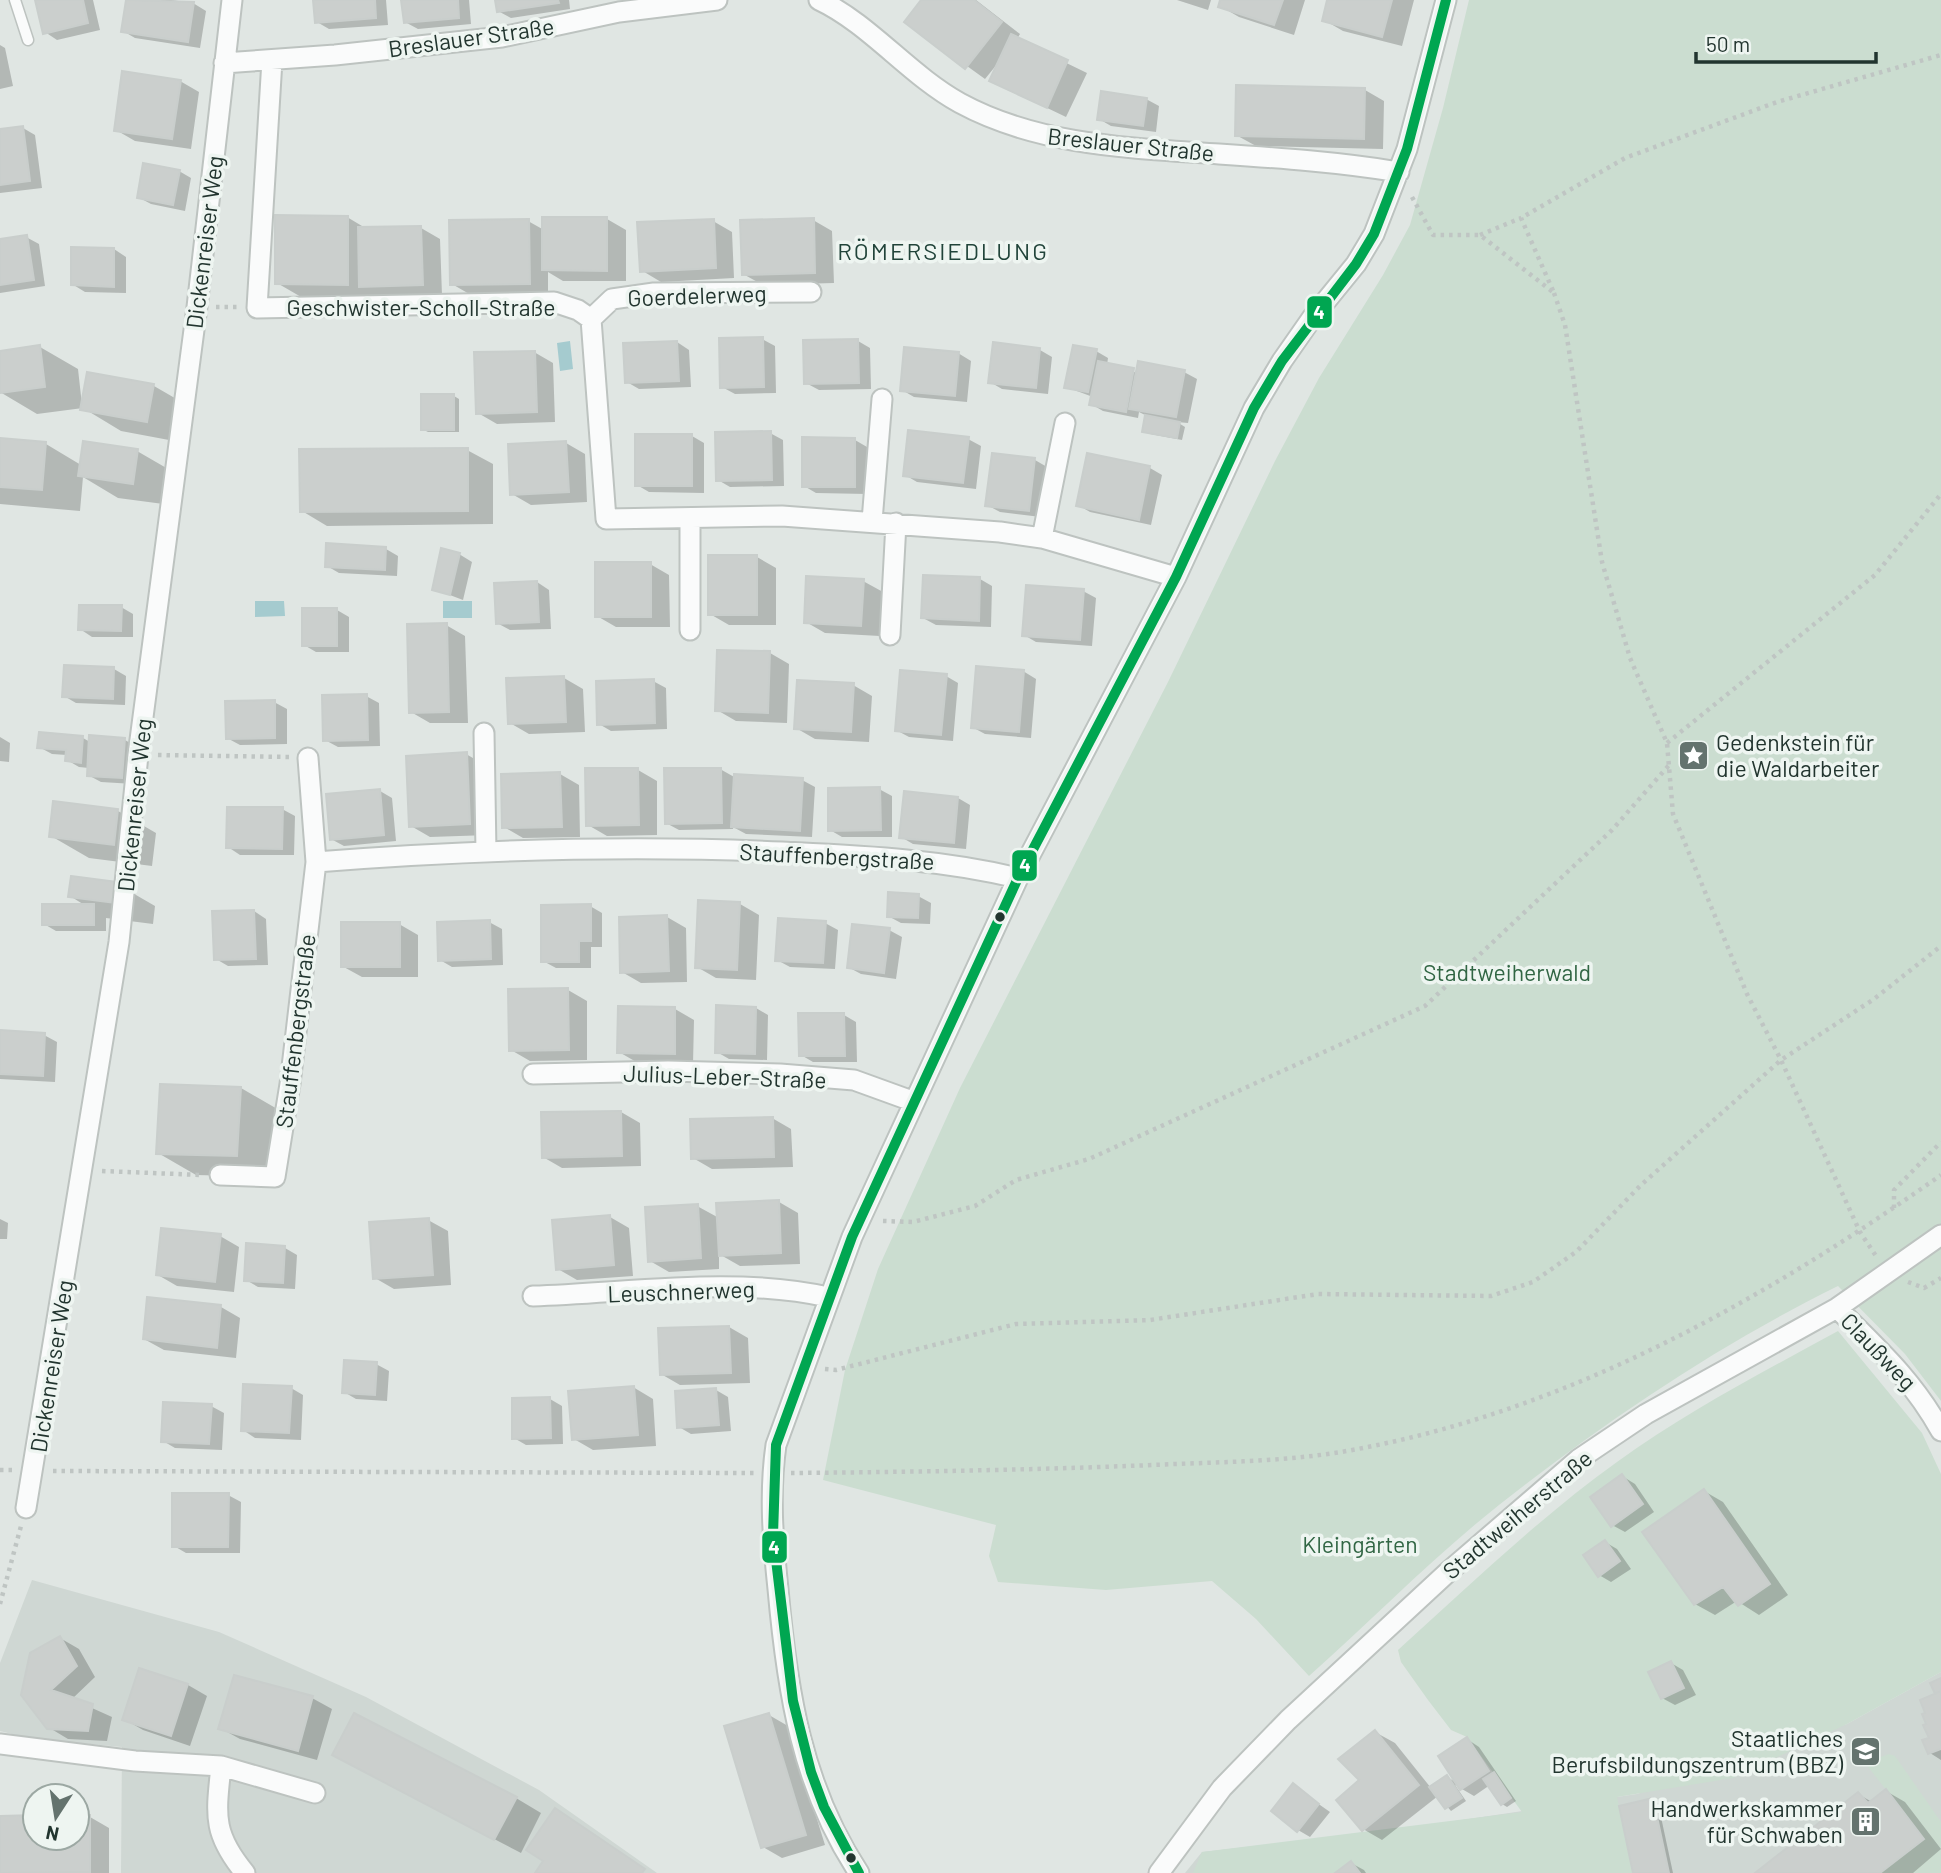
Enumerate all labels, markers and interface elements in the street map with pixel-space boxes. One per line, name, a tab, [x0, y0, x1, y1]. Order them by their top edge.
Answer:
street label: Breslauer Straße	[386, 11, 556, 63]
scale bar	[1696, 21, 1876, 65]
text: 50 m	[1706, 31, 1750, 56]
street label: Breslauer Straße	[1046, 121, 1216, 167]
street label: Dickenreiser Weg	[179, 154, 229, 330]
district label: RÖMERSIEDLUNG	[837, 236, 1049, 265]
street label: Goerdelerweg	[627, 279, 767, 311]
street label: Geschwister-Scholl-Straße	[286, 293, 556, 321]
line badge: 4	[1306, 295, 1333, 329]
text: 4	[1313, 300, 1325, 323]
street label: Dickenreiser Weg	[111, 717, 157, 893]
place label: Gedenkstein für die Waldarbeiter	[1716, 728, 1880, 782]
place icon: Gedenkstein für die Waldarbeiter	[1676, 738, 1710, 772]
street label: Stauffenbergstraße	[739, 837, 935, 875]
line badge: 4	[1011, 849, 1038, 882]
text: 4	[1019, 853, 1031, 876]
unlabelled marker	[993, 910, 1007, 924]
street label: Stauffenbergstraße	[269, 932, 321, 1130]
park label: Stadtweiherwald	[1423, 958, 1591, 986]
street label: Julius-Leber-Straße	[623, 1058, 827, 1094]
street label: Leuschnerweg	[607, 1274, 755, 1308]
street label: Dickenreiser Weg	[24, 1278, 78, 1454]
street label: Claußweg	[1835, 1306, 1923, 1396]
street label: Stadtweiherstraße	[1437, 1443, 1597, 1585]
line badge: 4	[761, 1530, 788, 1564]
park label: Kleingärten	[1302, 1530, 1418, 1558]
text: 4	[768, 1535, 780, 1558]
place label: Staatliches Berufsbildungszentrum (BBZ)	[1551, 1724, 1844, 1778]
school or university icon: Staatliches Berufsbildungszentrum (BBZ)	[1849, 1734, 1883, 1768]
north arrow	[21, 1782, 91, 1852]
place label: Handwerkskammer für Schwaben	[1651, 1794, 1844, 1848]
building icon: Handwerkskammer für Schwaben	[1849, 1804, 1883, 1838]
text: N	[44, 1822, 61, 1847]
unlabelled marker	[844, 1851, 858, 1865]

